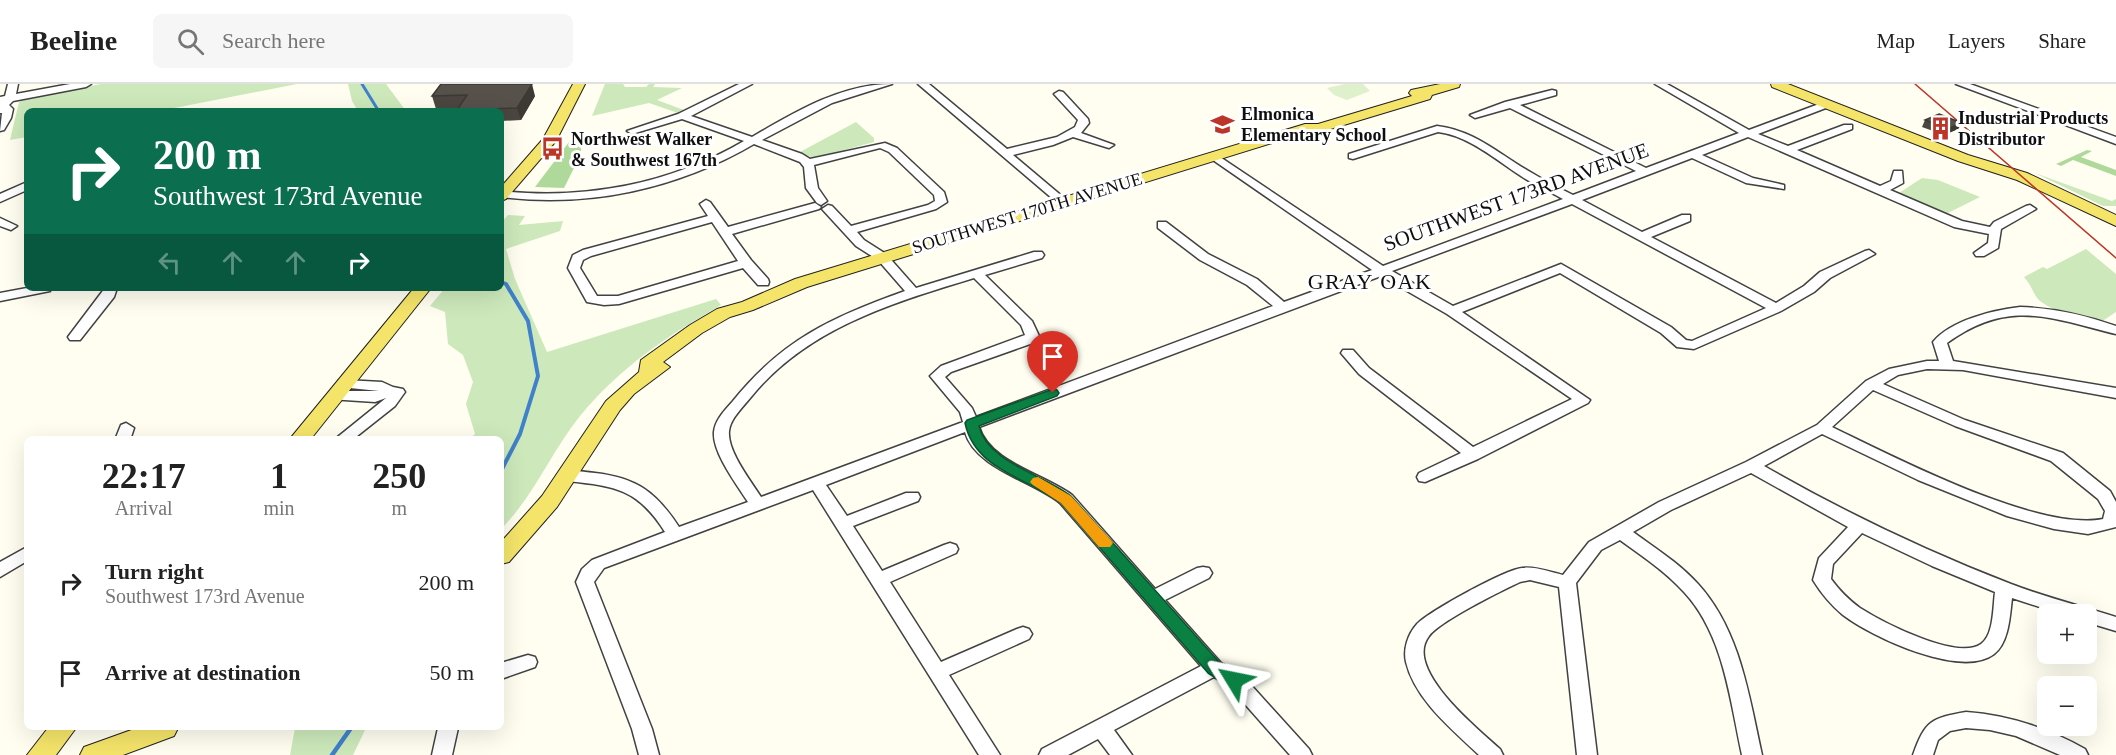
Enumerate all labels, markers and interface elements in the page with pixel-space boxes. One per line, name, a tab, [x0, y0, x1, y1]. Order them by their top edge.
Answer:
search box	[153, 14, 573, 68]
text: Beeline	[30, 25, 117, 56]
icon: search	[174, 25, 207, 58]
text: Search here	[222, 28, 325, 53]
text: Map	[1877, 29, 1915, 53]
text: Layers	[1948, 29, 2005, 53]
text: Share	[2038, 29, 2086, 53]
place label: Elmonica Elementary School	[1241, 104, 1387, 145]
place label: Industrial Products Distributor	[1958, 108, 2108, 149]
school or university icon: Elmonica Elementary School	[1210, 111, 1236, 137]
building icon: Industrial Products Distributor	[1927, 115, 1953, 141]
place label: Northwest Walker & Southwest 167th	[571, 129, 717, 170]
icon: right	[54, 132, 132, 210]
text: 200 m	[153, 132, 262, 178]
bus stop icon: Northwest Walker & Southwest 167th	[540, 136, 566, 162]
street label: SOUTHWEST 173RD AVENUE	[1380, 138, 1652, 256]
street label: SOUTHWEST 170TH AVENUE	[910, 168, 1144, 258]
text: Southwest 173rd Avenue	[153, 181, 422, 211]
icon: left	[153, 246, 186, 279]
icon: ahead	[216, 246, 249, 279]
icon: ahead	[279, 246, 312, 279]
icon: right	[342, 246, 375, 279]
district label: GRAY OAK	[1308, 269, 1432, 294]
pin	[1027, 331, 1078, 393]
icon: arrive	[1036, 340, 1069, 373]
text: 22:17	[102, 456, 186, 496]
text: 1	[270, 456, 288, 496]
text: 250	[372, 456, 426, 496]
text: Arrival	[115, 497, 173, 519]
text: min	[263, 497, 295, 519]
text: m	[392, 497, 407, 519]
text: Turn right	[105, 559, 204, 584]
icon: right	[54, 567, 87, 600]
text: 200 m	[418, 570, 474, 595]
text: Southwest 173rd Avenue	[105, 585, 305, 607]
map controls	[2037, 604, 2097, 736]
button: +	[2037, 604, 2097, 664]
position arrow	[1202, 648, 1266, 712]
icon: arrive	[54, 657, 87, 690]
text: Arrive at destination	[105, 660, 301, 685]
text: 50 m	[429, 660, 474, 685]
button: −	[2037, 676, 2097, 736]

